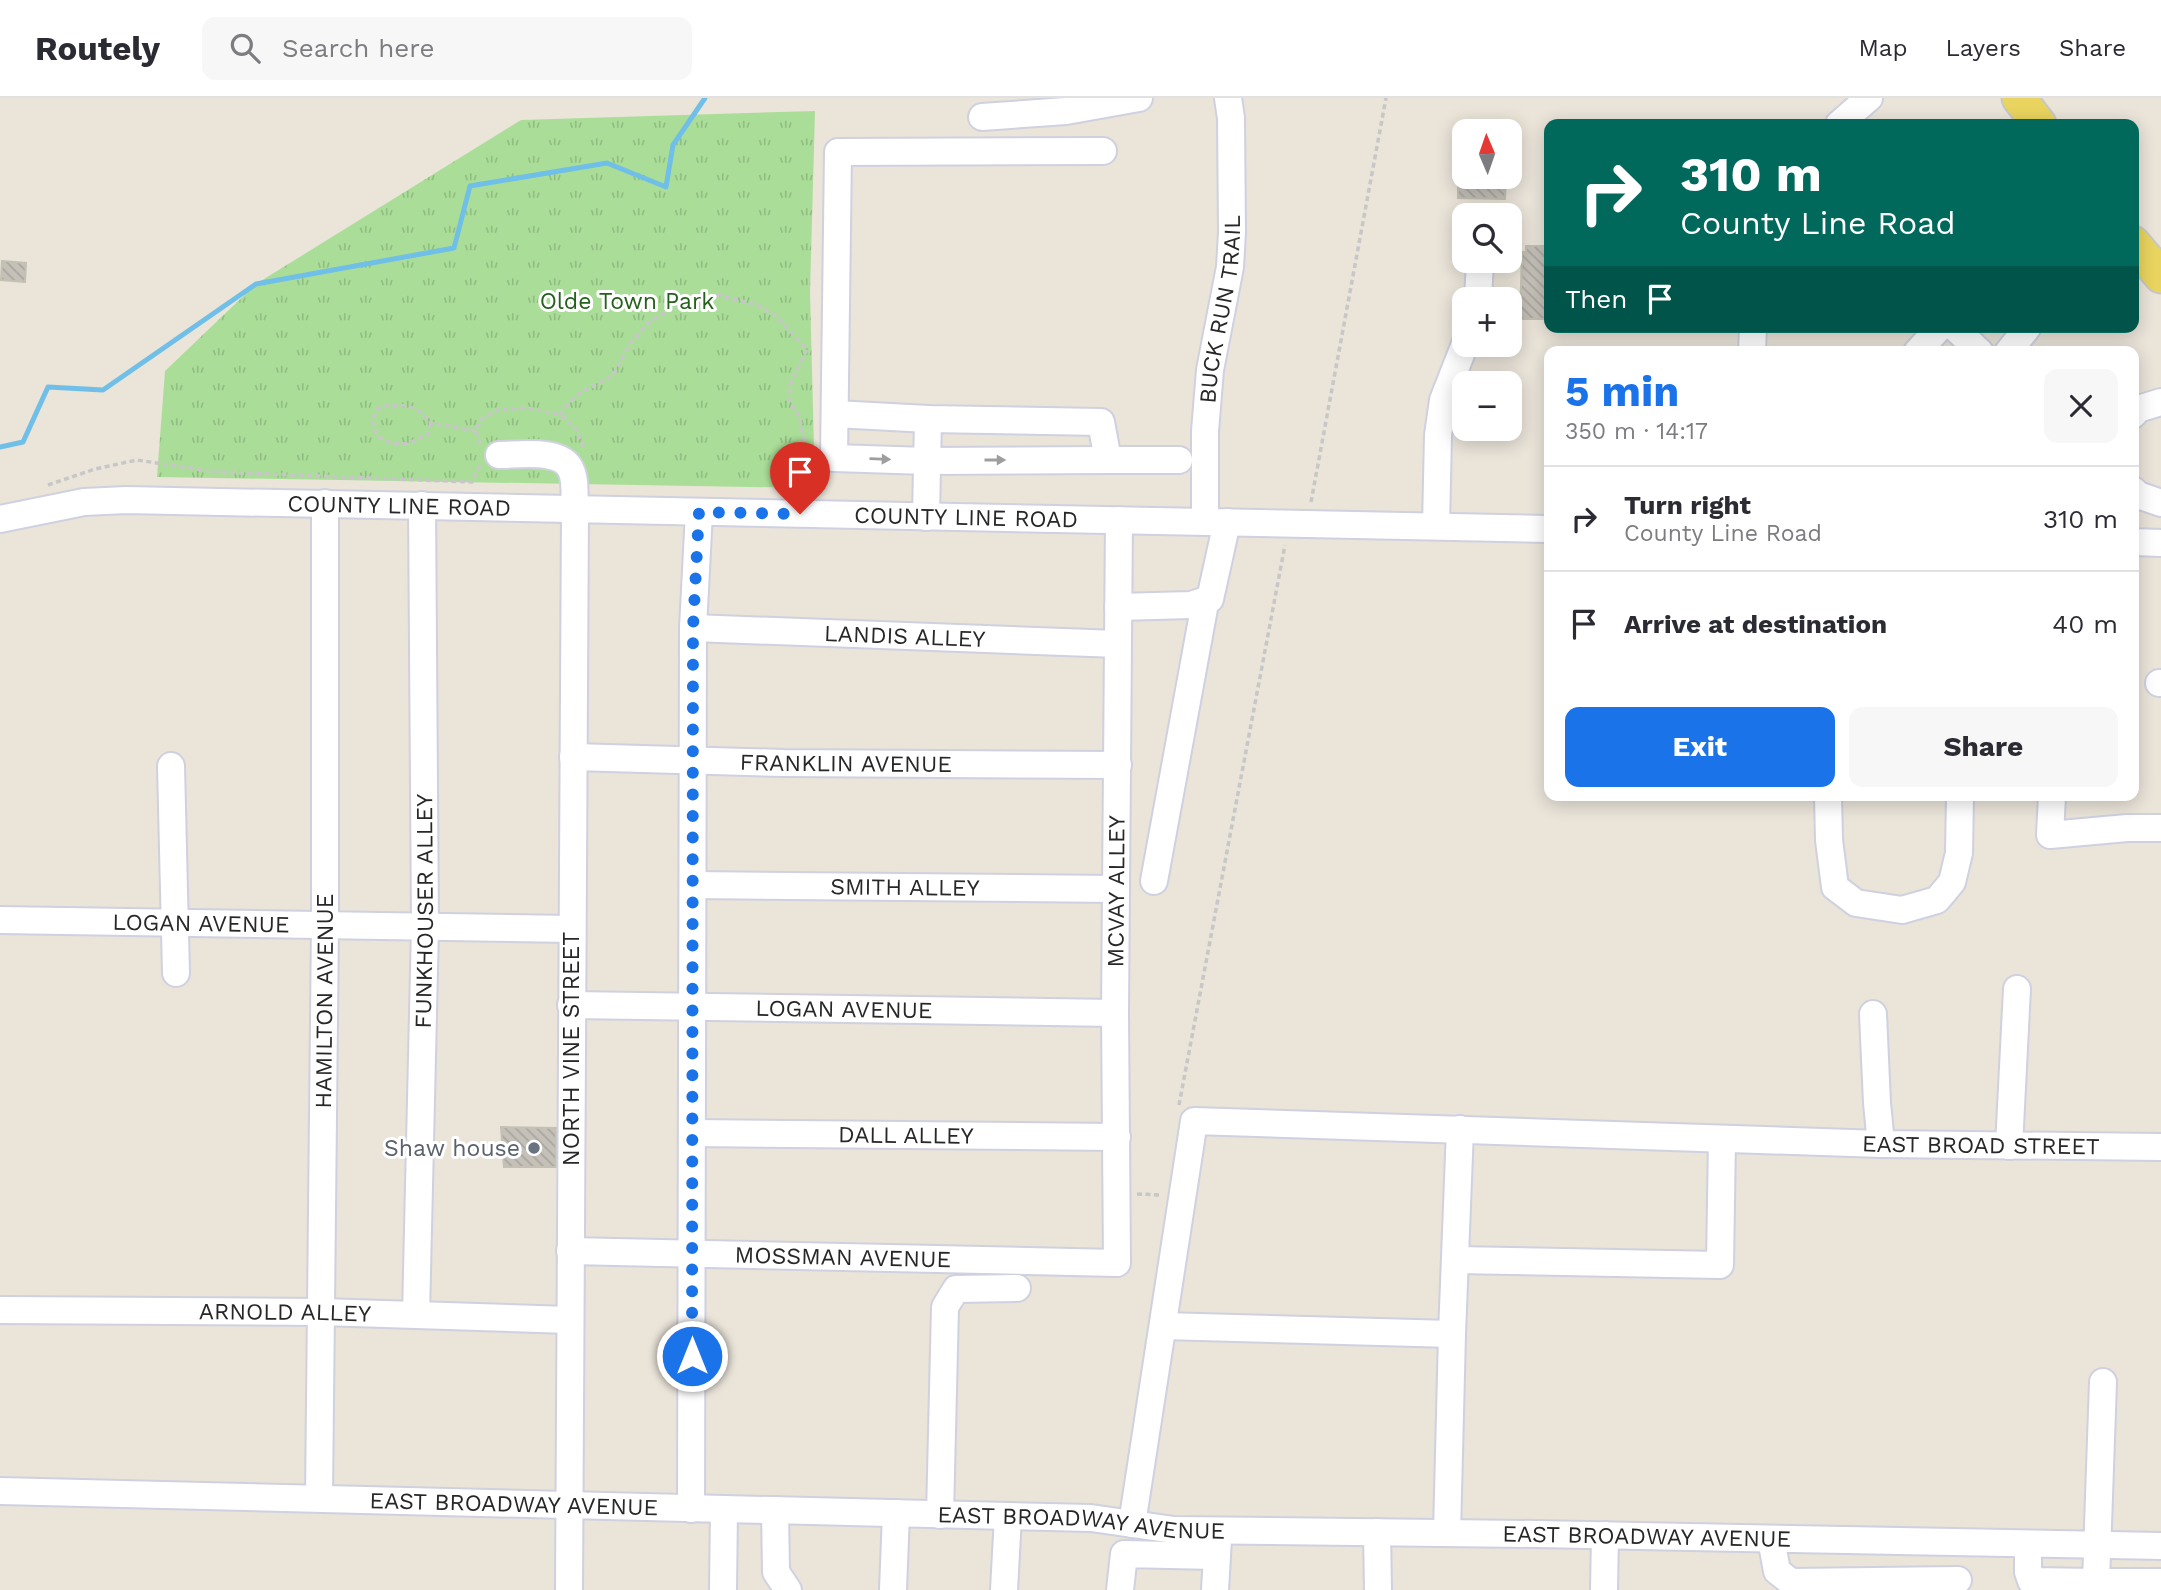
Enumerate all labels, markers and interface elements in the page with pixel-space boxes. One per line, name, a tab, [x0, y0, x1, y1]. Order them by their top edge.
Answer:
search box	[202, 17, 692, 80]
text: Routely	[35, 29, 160, 68]
icon: search	[226, 29, 264, 67]
text: Search here	[282, 33, 434, 63]
text: Map	[1859, 34, 1907, 62]
text: Layers	[1945, 34, 2021, 62]
text: Share	[2059, 34, 2126, 62]
north arrow	[1452, 119, 1522, 189]
map controls	[1452, 119, 1522, 441]
text: 310 m	[1680, 145, 1822, 203]
icon: right	[1565, 147, 1656, 238]
button: search	[1452, 203, 1522, 273]
text: County Line Road	[1680, 204, 1955, 242]
street label: BUCK RUN TRAIL	[1194, 215, 1246, 404]
icon: arrive	[1641, 280, 1679, 318]
text: Then	[1565, 284, 1627, 314]
button: +	[1452, 287, 1522, 357]
park label: Olde Town Park	[540, 288, 714, 315]
text: 5 min	[1565, 367, 1679, 416]
button: close	[2044, 369, 2118, 443]
button: −	[1452, 371, 1522, 441]
text: 350 m · 14:17	[1565, 418, 1708, 445]
pin	[770, 442, 830, 514]
icon: arrive	[781, 453, 819, 491]
one-way arrow	[870, 454, 892, 465]
one-way arrow	[984, 454, 1006, 466]
street label: COUNTY LINE ROAD	[287, 490, 511, 522]
text: Turn right	[1624, 490, 1751, 520]
icon: right	[1565, 500, 1603, 538]
street label: COUNTY LINE ROAD	[854, 502, 1078, 533]
text: 310 m	[2043, 504, 2118, 534]
text: County Line Road	[1624, 520, 1822, 547]
icon: arrive	[1565, 605, 1603, 643]
text: Arrive at destination	[1624, 609, 1887, 639]
text: 40 m	[2052, 609, 2118, 639]
street label: LANDIS ALLEY	[824, 620, 986, 653]
button: Exit	[1565, 707, 1835, 787]
button: Share	[1849, 707, 2118, 787]
street label: FRANKLIN AVENUE	[739, 749, 952, 778]
street label: FUNKHOUSER ALLEY	[410, 794, 439, 1029]
street label: MCVAY ALLEY	[1102, 815, 1131, 967]
street label: SMITH ALLEY	[830, 873, 980, 902]
street label: HAMILTON AVENUE	[310, 894, 339, 1109]
street label: LOGAN AVENUE	[112, 909, 290, 939]
street label: NORTH VINE STREET	[558, 932, 585, 1166]
street label: LOGAN AVENUE	[755, 995, 933, 1024]
street label: DALL ALLEY	[838, 1121, 974, 1150]
street label: EAST BROAD STREET	[1861, 1130, 2100, 1160]
place label: Shaw house	[384, 1135, 520, 1162]
marker: Shaw house	[526, 1140, 542, 1156]
street label: MOSSMAN AVENUE	[734, 1242, 951, 1273]
street label: ARNOLD ALLEY	[199, 1298, 372, 1328]
position arrow	[655, 1319, 729, 1393]
street label: EAST BROADWAY AVENUE	[369, 1487, 658, 1521]
street label: EAST BROADWAY AVENUE	[937, 1501, 1225, 1545]
street label: EAST BROADWAY AVENUE	[1502, 1521, 1791, 1553]

